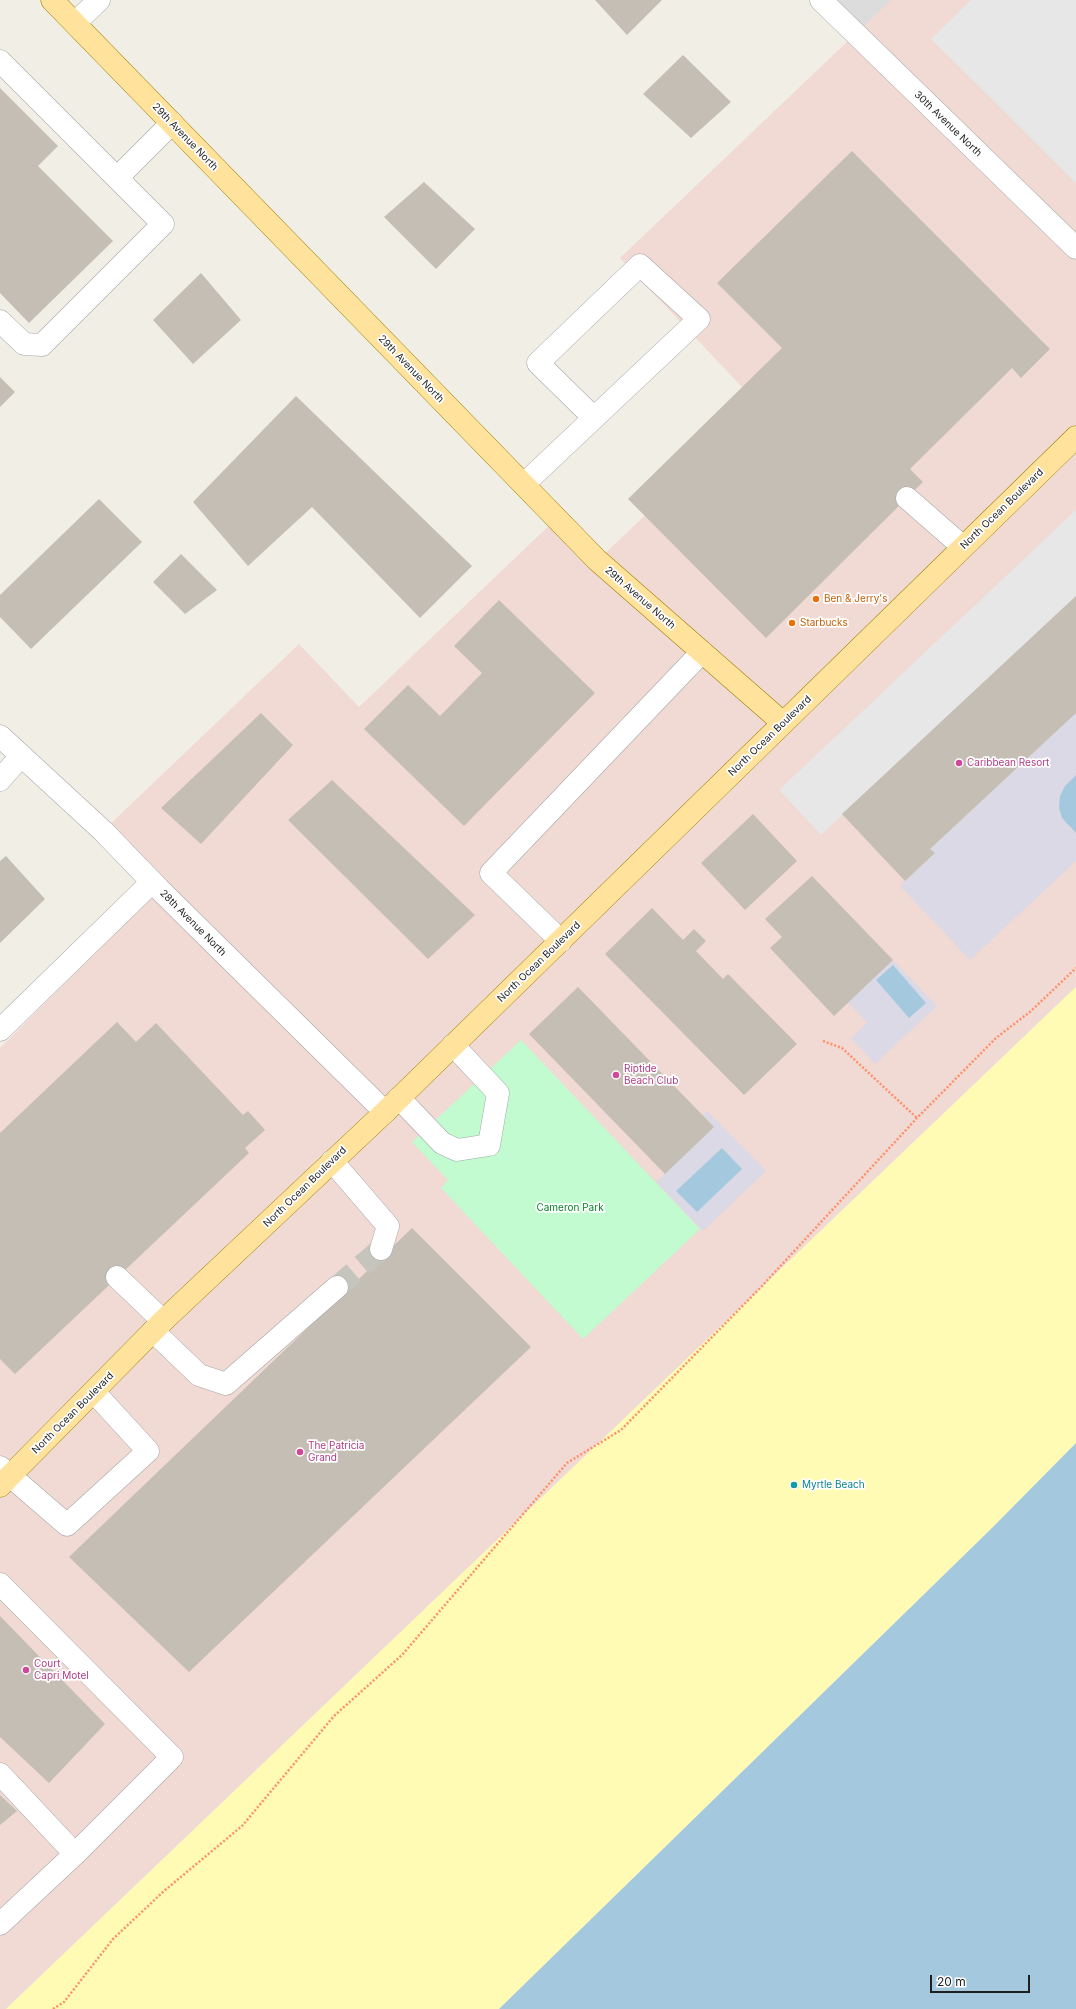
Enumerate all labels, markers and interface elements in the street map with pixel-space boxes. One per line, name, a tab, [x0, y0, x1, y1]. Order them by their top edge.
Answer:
street label: 30th Avenue North	[912, 89, 984, 159]
street label: 29th Avenue North	[150, 101, 220, 173]
street label: 29th Avenue North	[376, 333, 446, 405]
street label: North Ocean Boulevard	[958, 466, 1046, 552]
street label: 29th Avenue North	[602, 564, 678, 632]
place label: Ben & Jerry's	[824, 593, 888, 605]
marker: Ben & Jerry's	[811, 594, 821, 604]
place label: Starbucks	[800, 617, 848, 629]
marker: Starbucks	[787, 618, 797, 628]
street label: North Ocean Boulevard	[726, 693, 814, 779]
place label: Caribbean Resort	[967, 757, 1049, 769]
marker: Caribbean Resort	[954, 758, 964, 768]
street label: 28th Avenue North	[157, 887, 229, 959]
street label: North Ocean Boulevard	[495, 919, 583, 1005]
place label: Riptide Beach Club	[624, 1063, 678, 1086]
marker: Riptide Beach Club	[611, 1070, 621, 1080]
street label: North Ocean Boulevard	[261, 1144, 349, 1230]
park label: Cameron Park	[536, 1202, 604, 1214]
street label: North Ocean Boulevard	[30, 1370, 116, 1456]
place label: The Patricia Grand	[308, 1440, 364, 1464]
marker: The Patricia Grand	[295, 1447, 305, 1457]
place label: Myrtle Beach	[802, 1479, 865, 1491]
marker: Myrtle Beach	[789, 1480, 799, 1490]
place label: Court Capri Motel	[34, 1658, 89, 1682]
marker: Court Capri Motel	[21, 1665, 31, 1675]
scale bar	[932, 1967, 1032, 1993]
text: 20 m	[937, 1974, 966, 1989]

